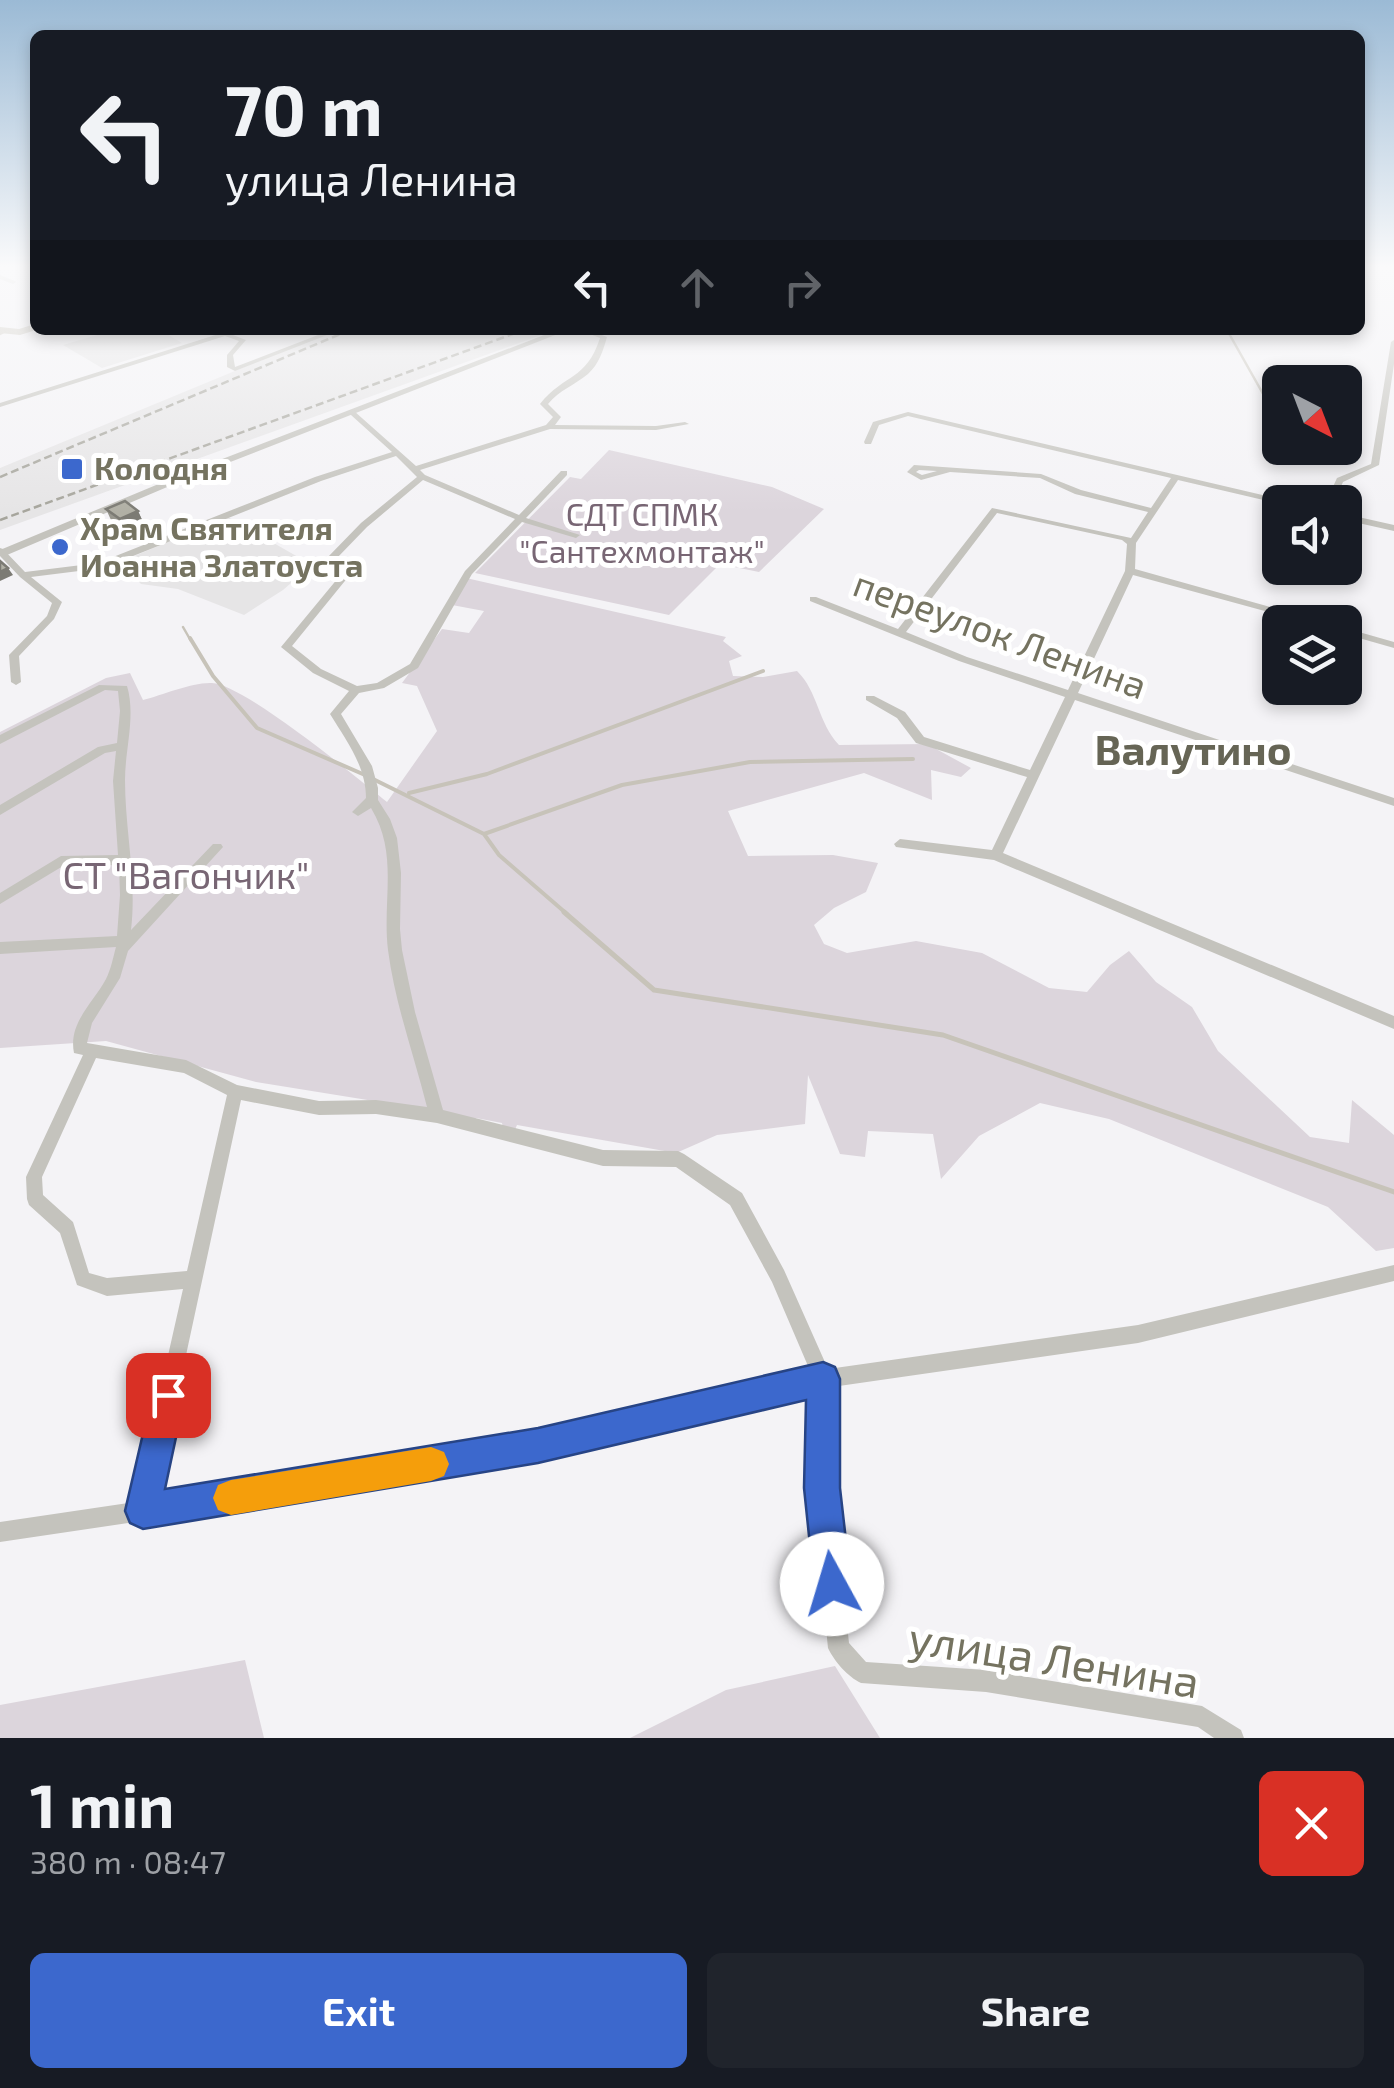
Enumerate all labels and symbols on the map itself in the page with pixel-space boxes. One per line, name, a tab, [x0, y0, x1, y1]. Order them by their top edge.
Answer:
north arrow	[1262, 365, 1362, 465]
place label: Колодня	[94, 448, 228, 486]
marker: Колодня	[59, 456, 85, 482]
park label: СДТ СПМК "Сантехмонтаж"	[519, 494, 765, 569]
place label: Храм Святителя Иоанна Златоуста	[80, 508, 363, 584]
marker: Храм Святителя Иоанна Златоуста	[49, 536, 71, 558]
street label: переулок Ленина	[848, 559, 1154, 707]
district label: Валутино	[1094, 723, 1292, 774]
park label: СТ "Вагончик"	[62, 851, 310, 897]
pin	[126, 1353, 211, 1438]
position arrow	[780, 1532, 884, 1636]
street label: улица Ленина	[905, 1608, 1203, 1709]

